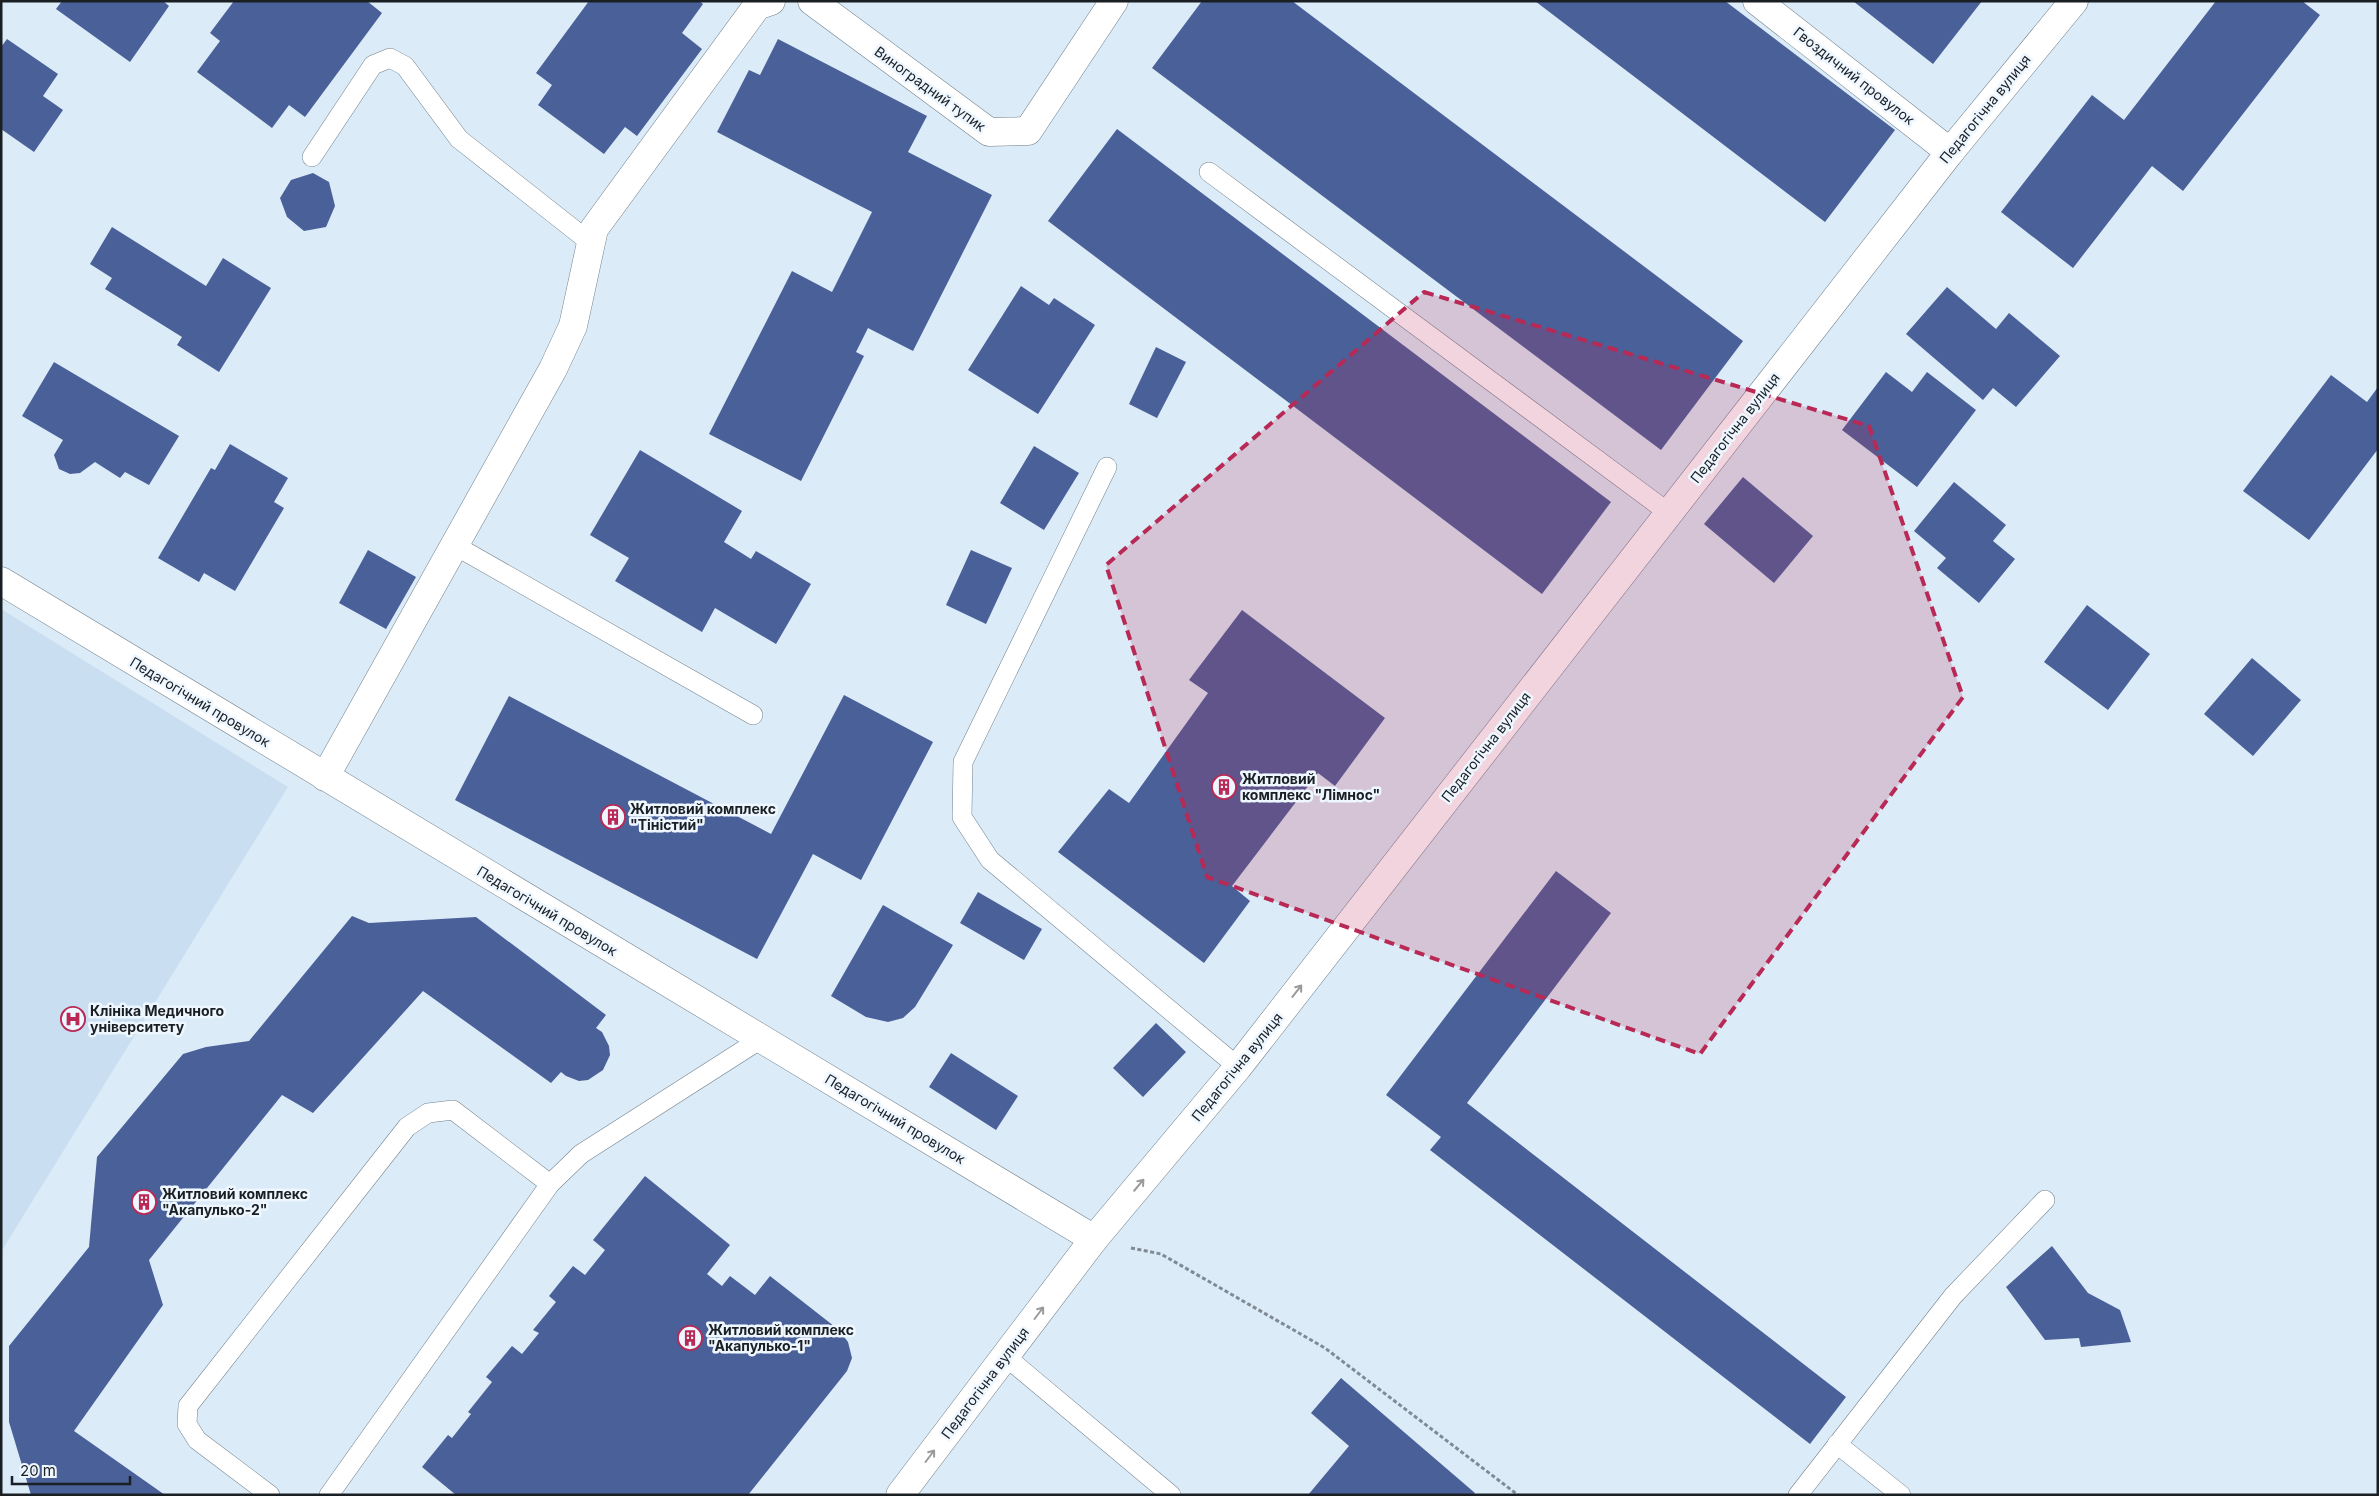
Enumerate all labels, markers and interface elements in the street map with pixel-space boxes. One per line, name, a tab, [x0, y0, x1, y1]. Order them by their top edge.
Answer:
street label: Гвоздичний провулок	[1790, 23, 1919, 128]
street label: Виноградний тупик	[871, 43, 990, 135]
street label: Педагогічна вулиця	[1936, 51, 2034, 166]
street label: Педагогічна вулиця	[1686, 369, 1783, 486]
street label: Педагогічний провулок	[127, 653, 274, 750]
street label: Педагогічна вулиця	[1437, 688, 1534, 805]
place label: Житловий комплекс "Лімнос"	[1242, 770, 1380, 803]
building icon: Житловий комплекс "Лімнос"	[1211, 774, 1237, 800]
place label: Житловий комплекс "Тіністий"	[630, 800, 776, 833]
building icon: Житловий комплекс "Тіністий"	[600, 804, 626, 830]
street label: Педагогічний провулок	[474, 862, 621, 959]
one-way arrow	[1292, 984, 1302, 998]
place label: Клініка Медичного університету	[90, 1002, 225, 1035]
hospital icon: Клініка Медичного університету	[60, 1006, 86, 1032]
street label: Педагогічна вулиця	[1188, 1009, 1286, 1124]
street label: Педагогічний провулок	[822, 1070, 969, 1167]
one-way arrow	[1134, 1179, 1145, 1192]
place label: Житловий комплекс "Акапулько-2"	[162, 1185, 308, 1218]
building icon: Житловий комплекс "Акапулько-2"	[131, 1189, 157, 1215]
one-way arrow	[1033, 1307, 1044, 1320]
place label: Житловий комплекс "Акапулько-1"	[708, 1321, 854, 1354]
street label: Педагогічна вулиця	[937, 1324, 1032, 1442]
building icon: Житловий комплекс "Акапулько-1"	[677, 1325, 703, 1351]
one-way arrow	[924, 1450, 935, 1463]
scale bar	[12, 1454, 130, 1486]
text: 20 m	[20, 1461, 56, 1480]

